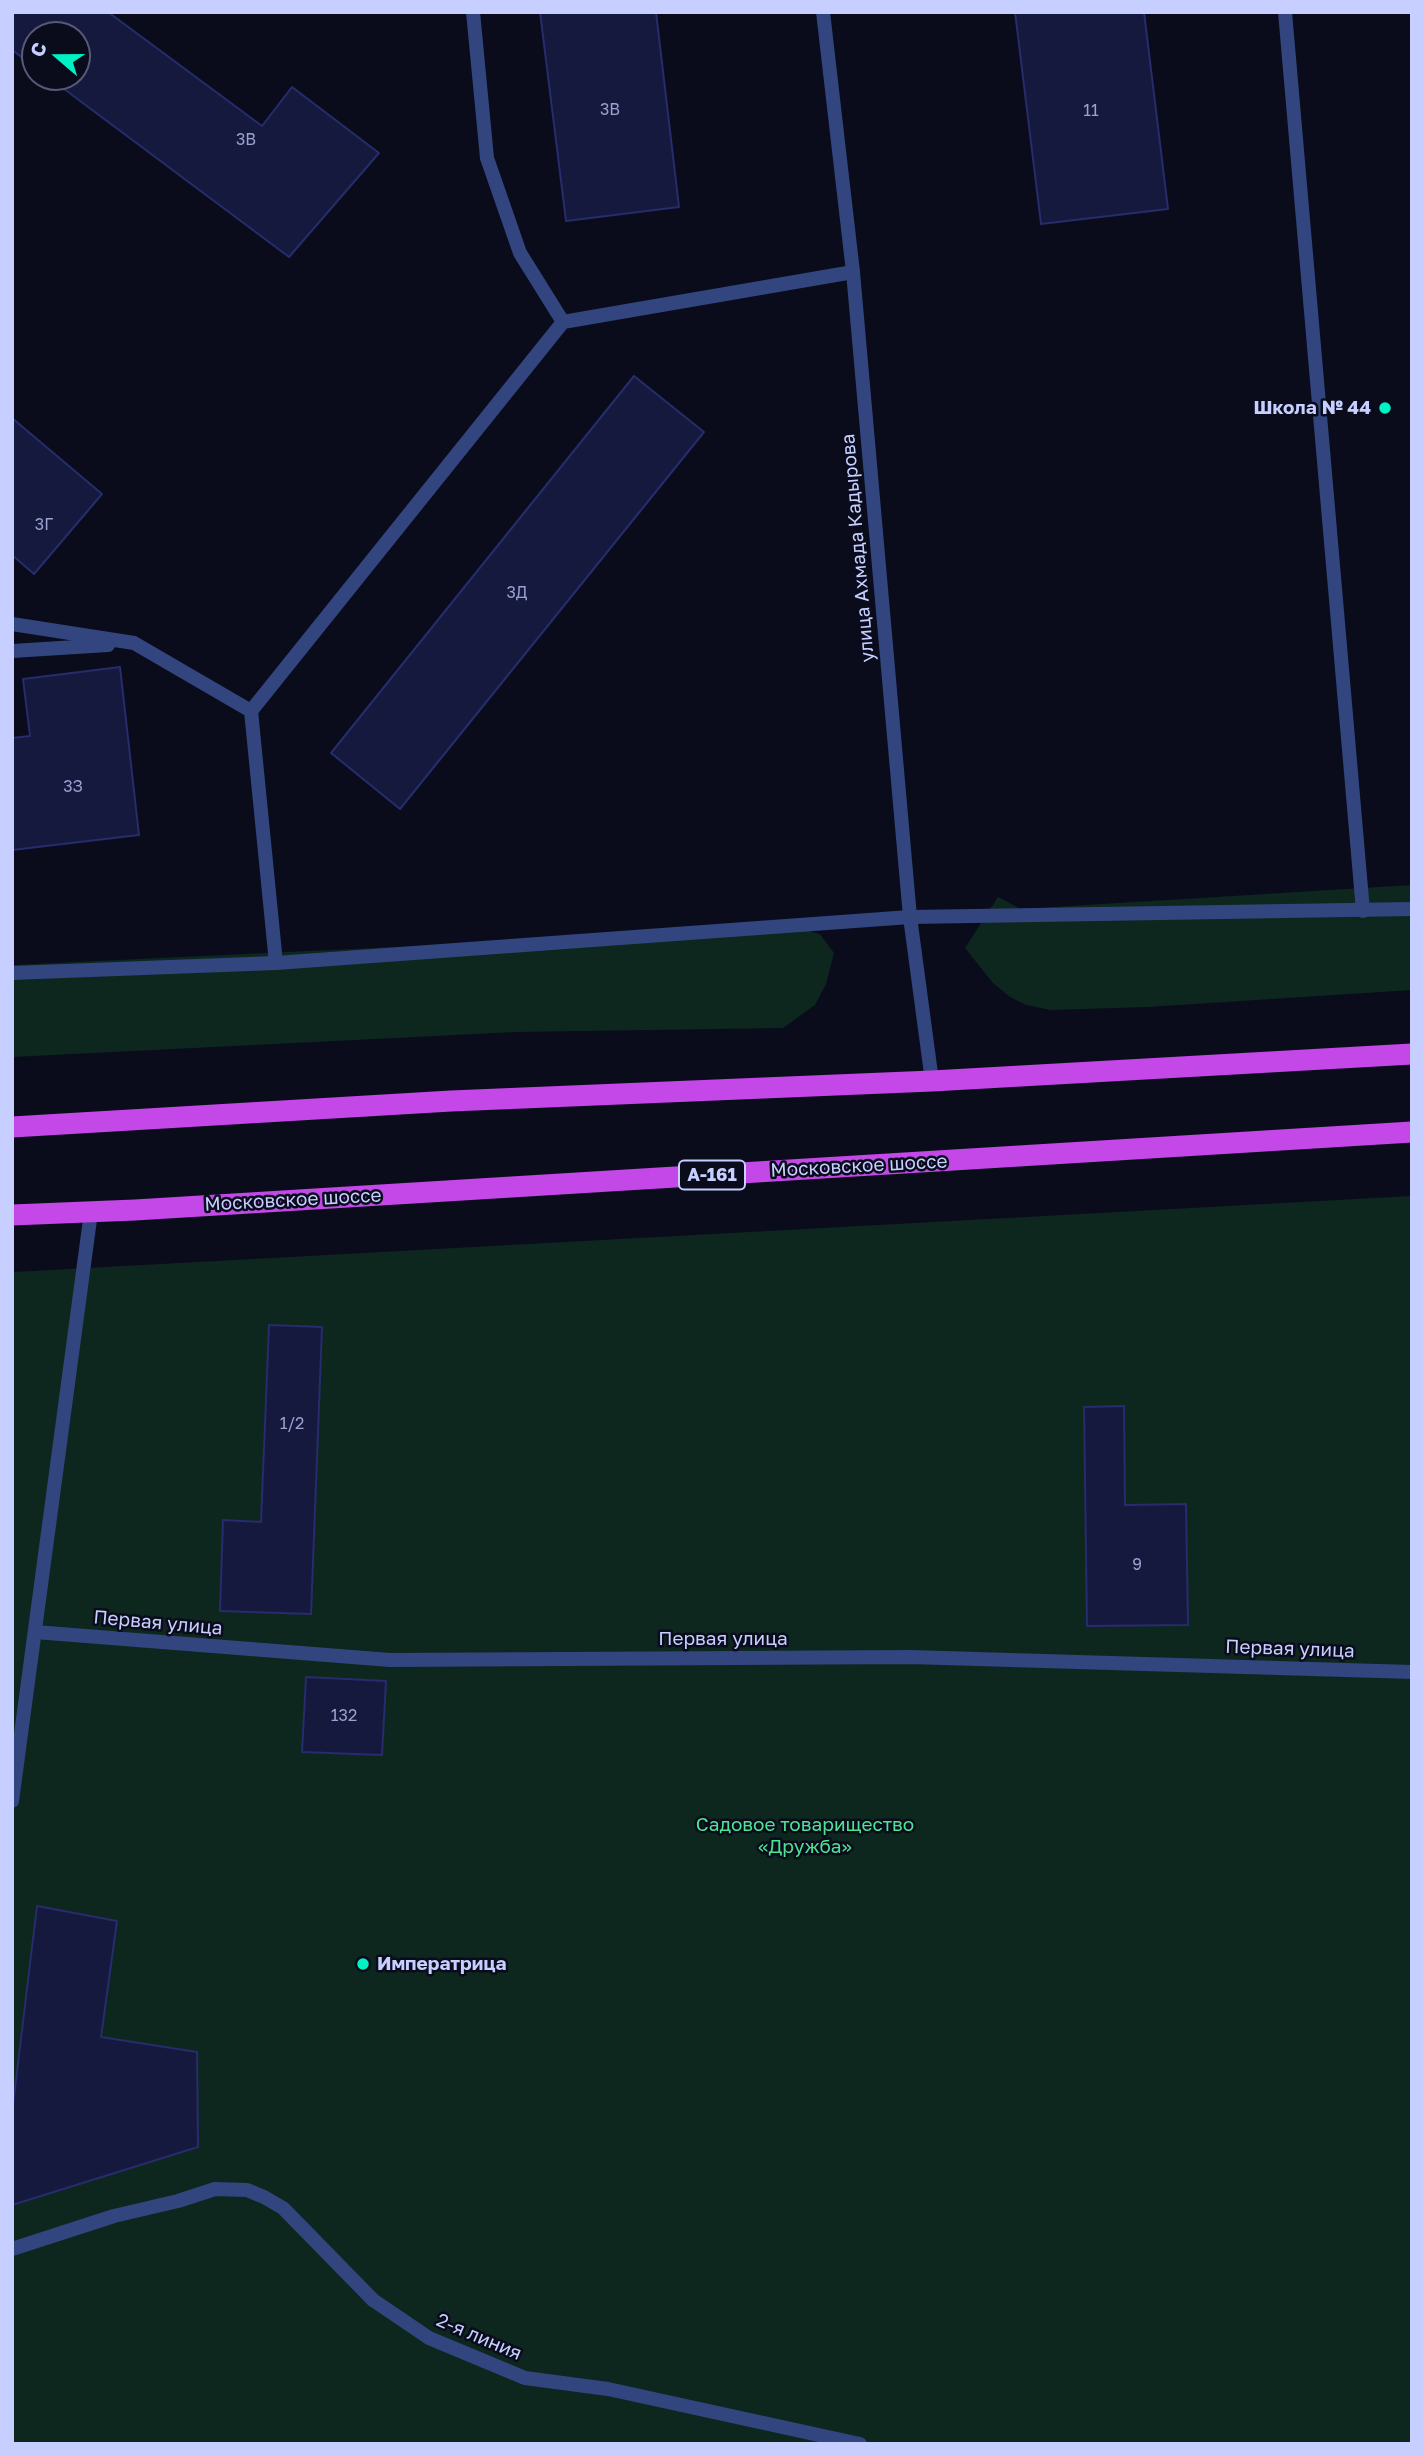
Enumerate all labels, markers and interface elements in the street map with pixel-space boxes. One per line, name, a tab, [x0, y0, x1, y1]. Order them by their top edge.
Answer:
north arrow	[21, 21, 91, 91]
text: С	[25, 39, 51, 60]
house number: 3В	[600, 100, 620, 120]
house number: 11	[1083, 101, 1099, 121]
house number: 3В	[236, 130, 256, 150]
place label: Школа № 44	[1253, 397, 1371, 419]
marker: Школа № 44	[1377, 400, 1393, 416]
street label: улица Ахмада Кадырова	[837, 433, 879, 663]
house number: 3Г	[35, 515, 53, 535]
house number: 3Д	[506, 583, 528, 603]
house number: 3З	[63, 777, 83, 797]
street label: Московское шоссе	[770, 1150, 948, 1182]
road number: А-161	[679, 1160, 745, 1190]
street label: Московское шоссе	[204, 1184, 382, 1216]
house number: 1/2	[280, 1414, 304, 1434]
house number: 9	[1132, 1555, 1142, 1575]
street label: Первая улица	[92, 1606, 224, 1640]
street label: Первая улица	[658, 1628, 788, 1650]
street label: Первая улица	[1225, 1635, 1355, 1663]
house number: 132	[331, 1706, 357, 1726]
park label: Садовое товарищество «Дружба»	[696, 1814, 914, 1858]
place label: Императрица	[377, 1953, 507, 1975]
marker: Императрица	[355, 1956, 371, 1972]
street label: 2-я линия	[433, 2309, 525, 2365]

